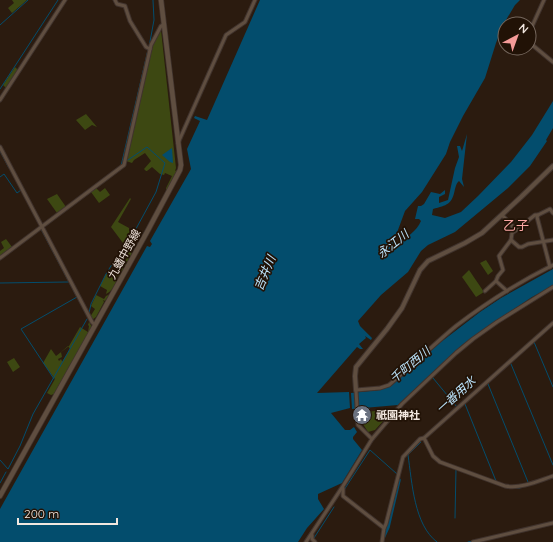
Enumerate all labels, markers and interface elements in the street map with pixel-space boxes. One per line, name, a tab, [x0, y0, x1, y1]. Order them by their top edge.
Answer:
north arrow	[497, 16, 537, 56]
text: N	[516, 21, 531, 36]
district label: 乙子	[503, 217, 529, 233]
water label: 永江川	[374, 225, 413, 261]
street label: 九蟠中野線	[105, 227, 143, 281]
water label: 吉井川	[251, 251, 279, 292]
water label: 千町西川	[386, 342, 434, 386]
water label: 一番用水	[433, 372, 480, 416]
temple icon: 祇園神社	[351, 404, 373, 426]
place label: 祇園神社	[376, 408, 420, 422]
scale bar	[18, 500, 117, 526]
text: 200 m	[24, 506, 59, 521]

